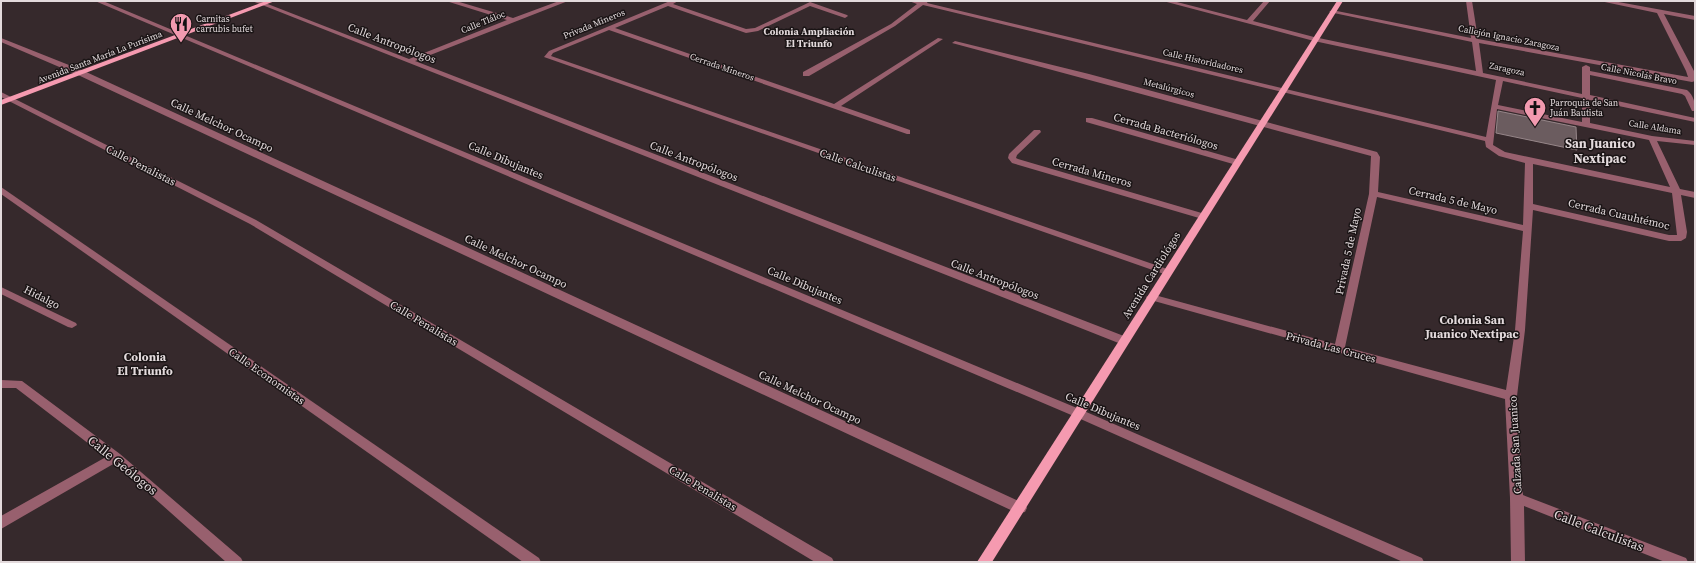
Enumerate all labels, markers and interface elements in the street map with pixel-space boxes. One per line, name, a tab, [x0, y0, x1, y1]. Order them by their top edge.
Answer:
street label: Privada Mineros	[561, 6, 627, 42]
street label: Calle Tláloc	[459, 7, 507, 36]
restaurant icon: Carnitas carrubis bufet	[168, 11, 194, 44]
place label: Carnitas carrubis bufet	[196, 13, 253, 35]
street label: Calle Antropólogos	[346, 20, 438, 67]
street label: Callejón Ignacio Zaragoza	[1457, 22, 1561, 54]
district label: Colonia Ampliación El Triunfo	[763, 25, 855, 50]
street label: Avenida Santa María La Purísima	[36, 28, 164, 86]
street label: Calle Historidadores	[1162, 46, 1244, 76]
street label: Cerrada Mineros	[688, 50, 756, 84]
street label: Zaragoza	[1488, 59, 1526, 79]
street label: Calle Nicolás Bravo	[1600, 61, 1678, 87]
street label: Metalúrgicos	[1142, 75, 1196, 101]
street label: Calle Melchor Ocampo	[168, 95, 276, 156]
church icon: Parroquia de San Juán Bautista	[1522, 95, 1548, 128]
place label: Parroquia de San Juán Bautista	[1549, 97, 1619, 119]
street label: Cerrada Bacteriólogos	[1112, 109, 1220, 154]
street label: Calle Aldama	[1628, 117, 1683, 137]
district label: San Juanico Nextipac	[1565, 135, 1635, 167]
street label: Calle Dibujantes	[466, 138, 546, 183]
street label: Calle Antropólogos	[648, 138, 740, 185]
street label: Calle Penalistas	[103, 141, 179, 190]
street label: Calle Calculistas	[818, 145, 898, 186]
street label: Cerrada Mineros	[1050, 154, 1134, 191]
street label: Cerrada 5 de Mayo	[1407, 183, 1499, 218]
street label: Cerrada Cuauhtémoc	[1567, 195, 1672, 234]
street label: Privada 5 de Mayo	[1332, 206, 1365, 296]
street label: Avenida Cardiológos	[1119, 229, 1184, 322]
street label: Calle Melchor Ocampo	[462, 231, 570, 292]
street label: Calle Antropólogos	[949, 256, 1041, 303]
street label: Calle Dibujantes	[765, 263, 845, 308]
street label: Hidalgo	[21, 282, 62, 313]
street label: Calle Penalistas	[387, 297, 461, 350]
district label: Colonia San Juanico Nextipac	[1424, 312, 1519, 342]
street label: Privada Las Cruces	[1284, 328, 1378, 367]
street label: Calle Economistas	[226, 344, 308, 408]
district label: Colonia El Triunfo	[117, 349, 173, 379]
street label: Calle Melchor Ocampo	[756, 367, 864, 428]
street label: Calle Dibujantes	[1063, 389, 1143, 434]
street label: Calzada San Juanico	[1505, 396, 1526, 494]
street label: Calle Geólogos	[84, 432, 161, 499]
street label: Calle Penalistas	[666, 462, 740, 515]
street label: Calle Calculistas	[1552, 506, 1646, 556]

